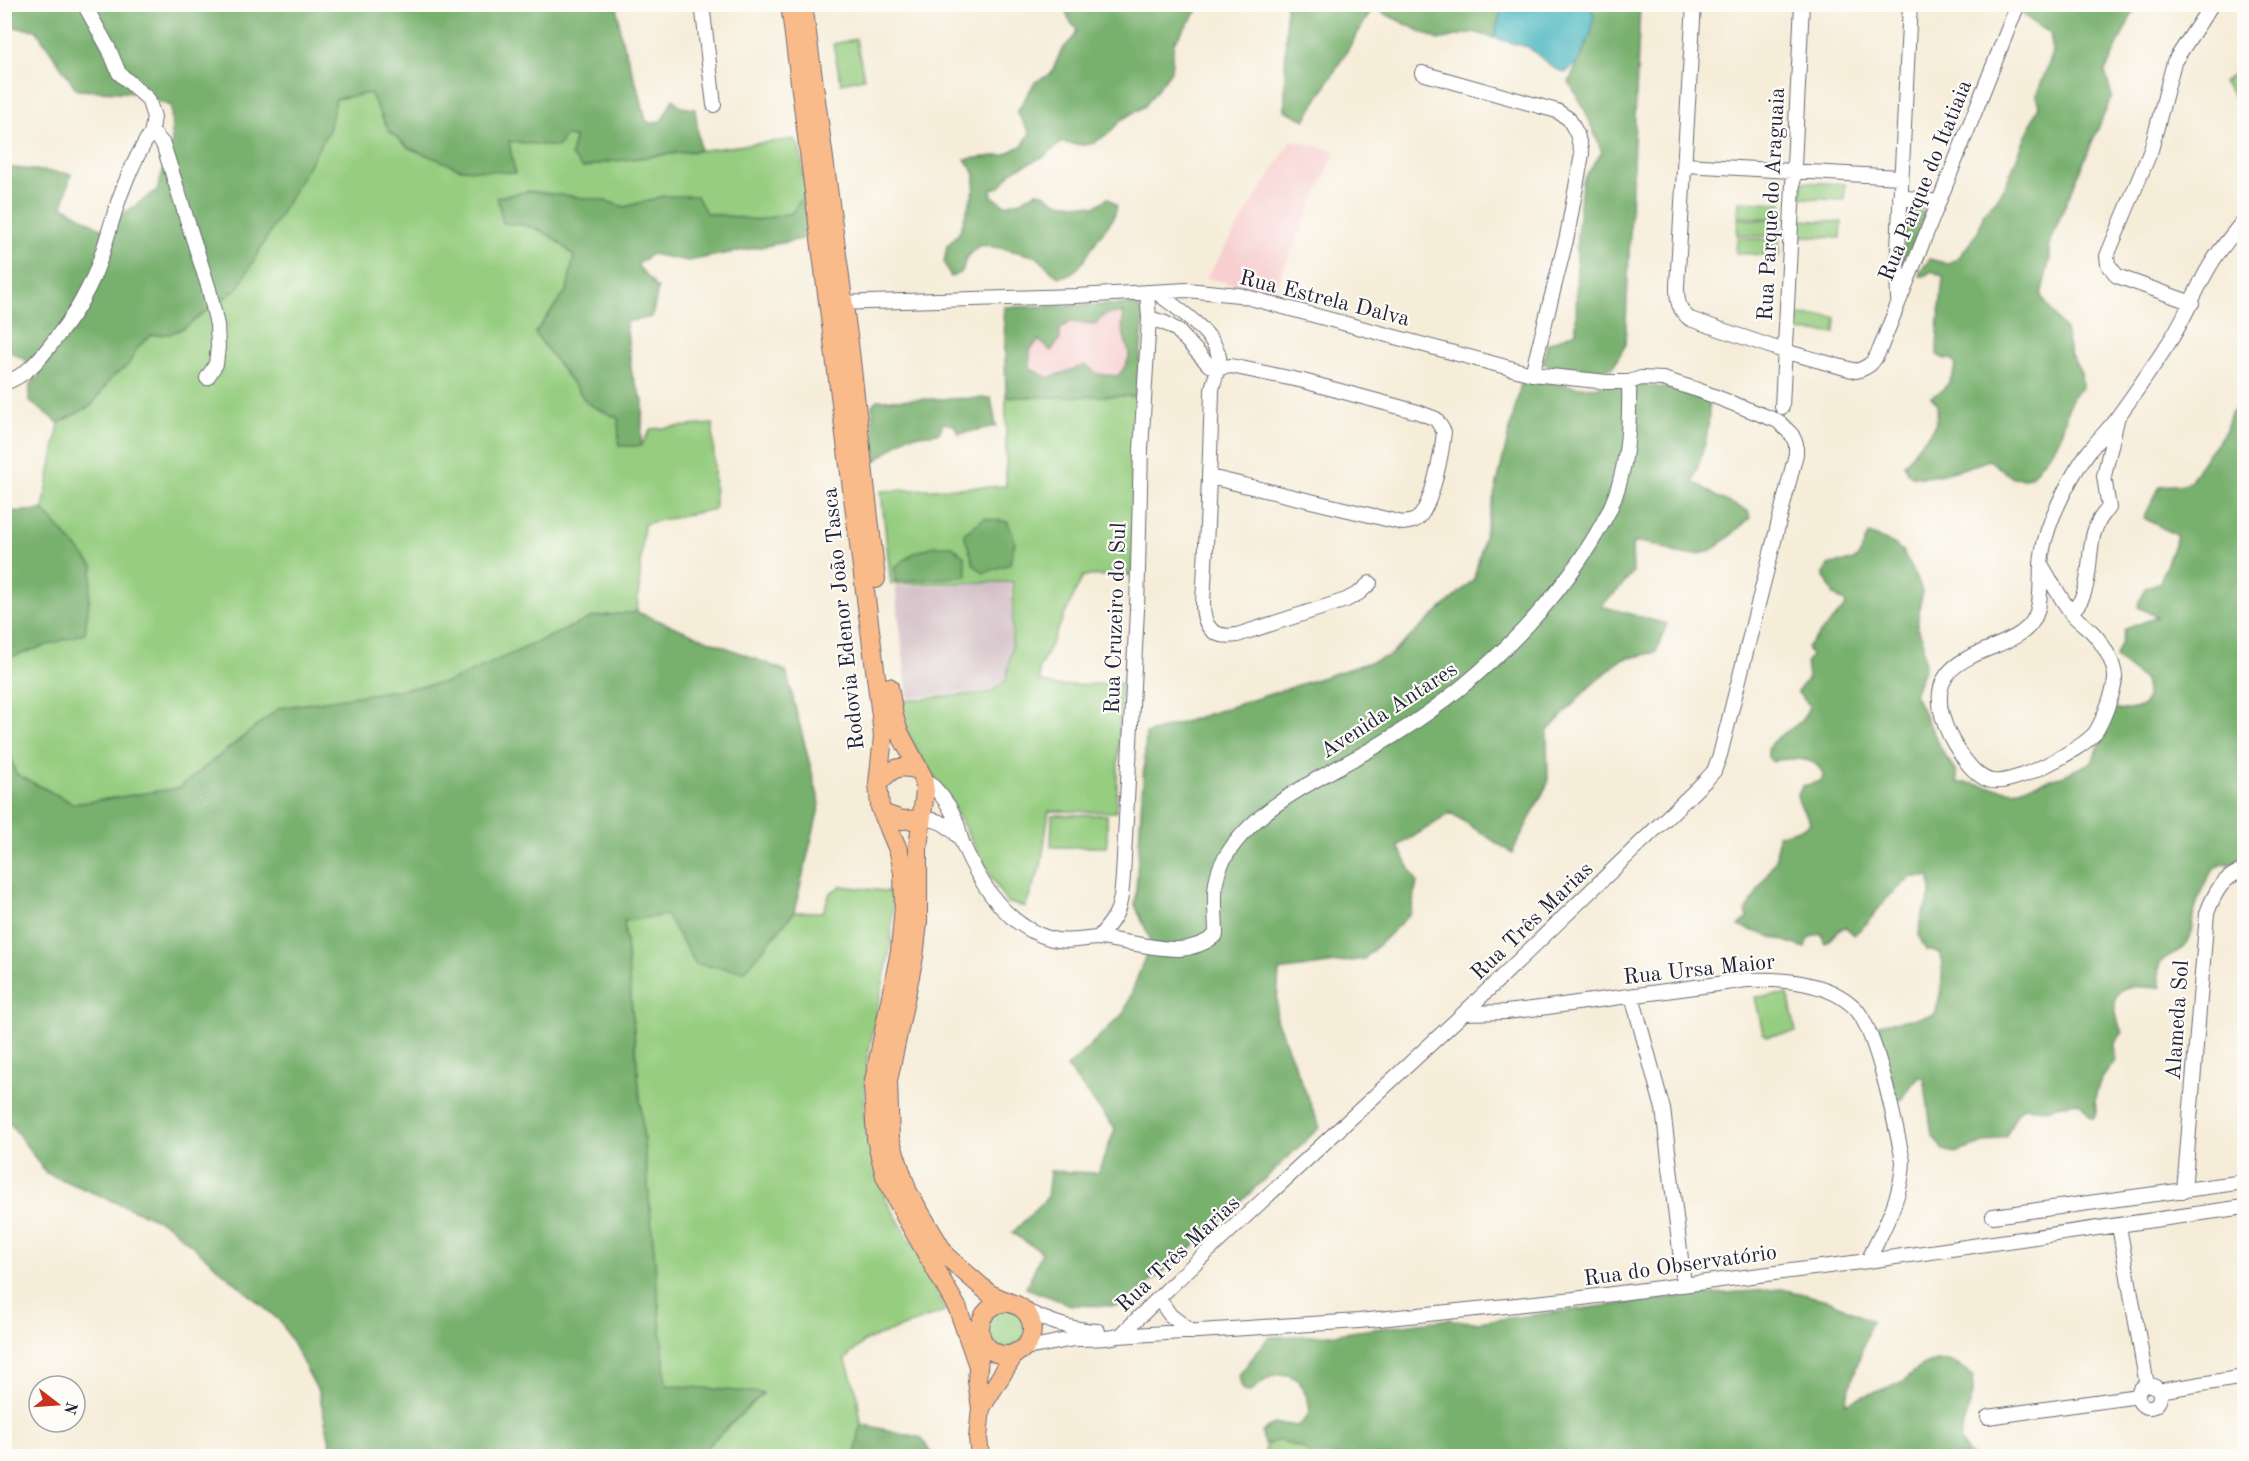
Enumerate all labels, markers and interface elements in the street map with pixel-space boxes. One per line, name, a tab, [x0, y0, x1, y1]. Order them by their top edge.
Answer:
street label: Rua Parque do Itatiaia	[1875, 77, 1976, 284]
street label: Rua Parque do Araguaia	[1755, 87, 1789, 322]
street label: Rua Estrela Dalva	[1237, 267, 1412, 331]
street label: Rodovia Edenor João Tasca	[819, 486, 869, 751]
street label: Rua Cruzeiro do Sul	[1102, 522, 1130, 714]
street label: Avenida Antares	[1317, 658, 1462, 763]
street label: Rua Três Marias	[1467, 858, 1597, 985]
street label: Rua Ursa Maior	[1622, 951, 1776, 989]
street label: Alameda Sol	[2163, 959, 2193, 1081]
street label: Rua Três Marias	[1112, 1192, 1244, 1317]
street label: Rua do Observatório	[1582, 1242, 1778, 1290]
north arrow	[27, 1374, 87, 1434]
text: N	[60, 1400, 79, 1417]

